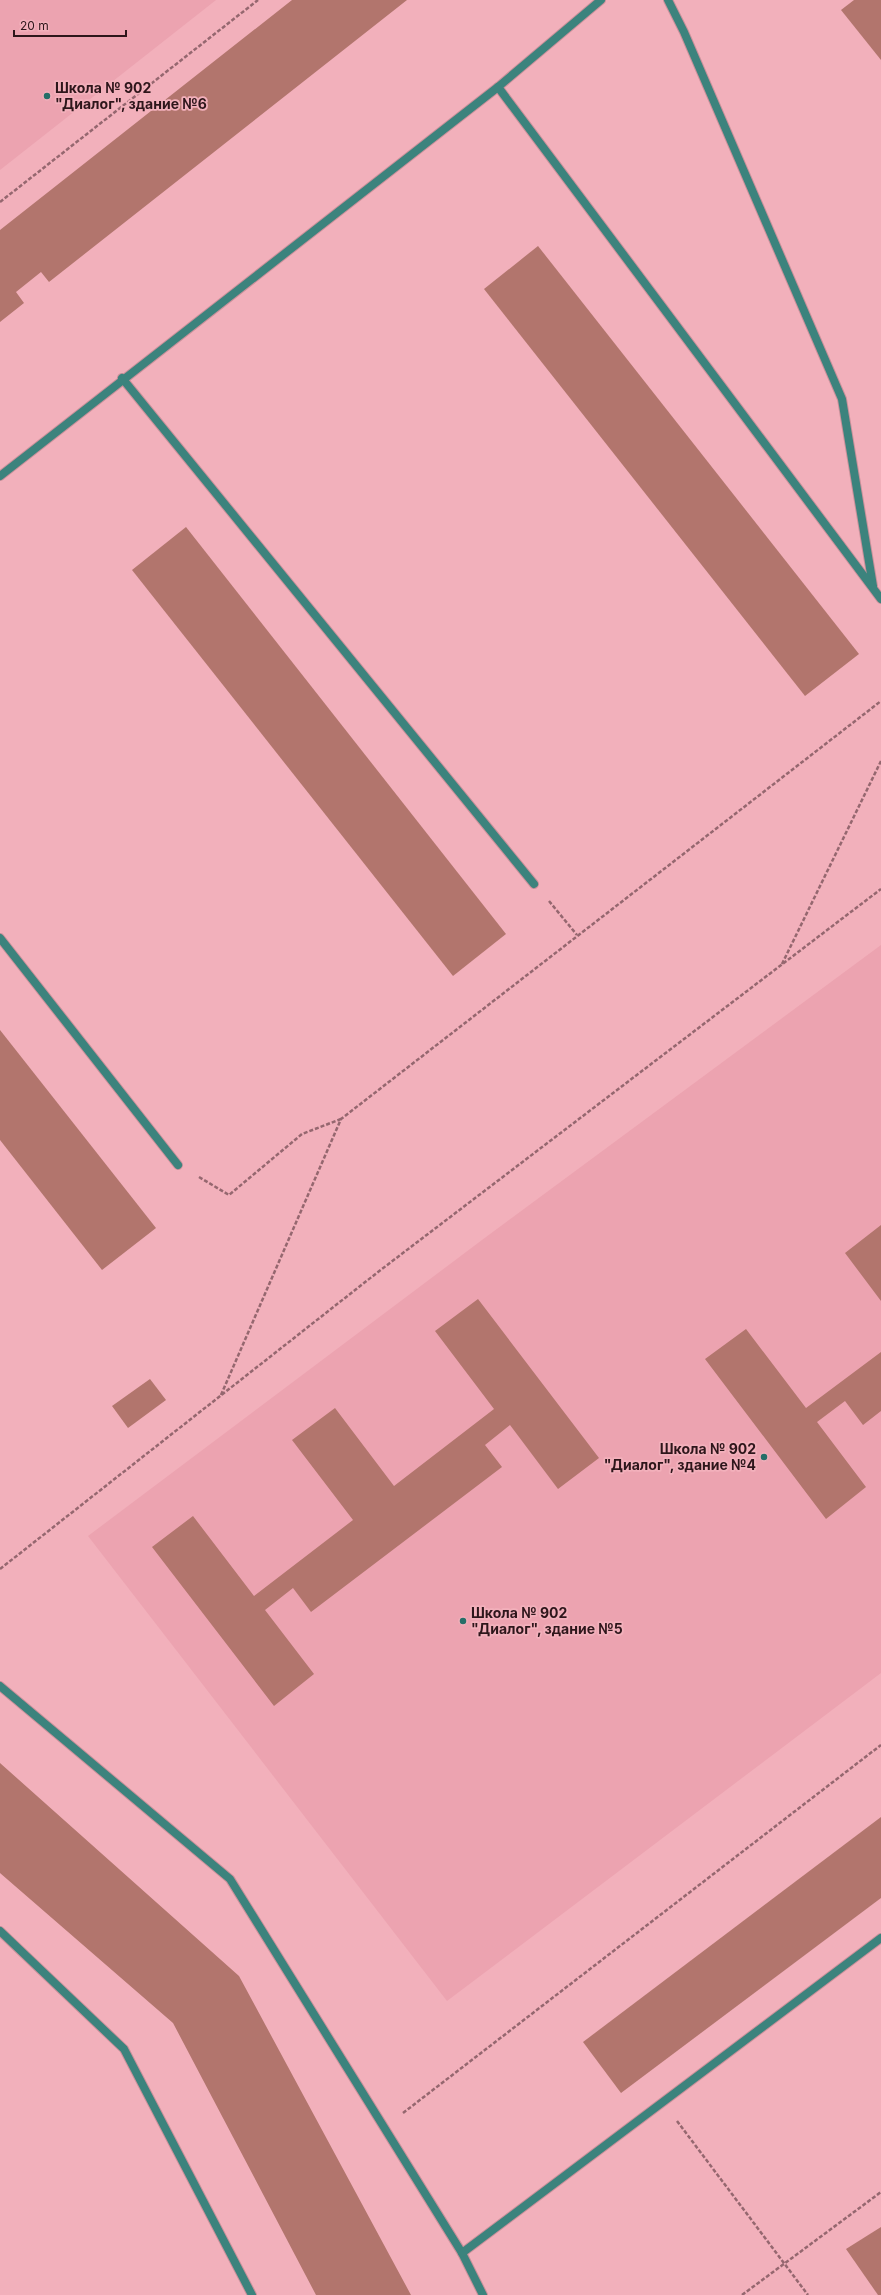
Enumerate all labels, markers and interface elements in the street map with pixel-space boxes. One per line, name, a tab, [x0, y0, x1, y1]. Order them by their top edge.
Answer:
scale bar	[14, 12, 126, 38]
text: 20 m	[20, 18, 49, 33]
place label: Школа № 902 "Диалог", здание №6	[55, 79, 207, 112]
marker: Школа № 902 "Диалог", здание №6	[42, 91, 52, 101]
place label: Школа № 902 "Диалог", здание №4	[604, 1440, 756, 1473]
marker: Школа № 902 "Диалог", здание №4	[759, 1452, 769, 1462]
place label: Школа № 902 "Диалог", здание №5	[471, 1604, 623, 1637]
marker: Школа № 902 "Диалог", здание №5	[458, 1616, 468, 1626]

